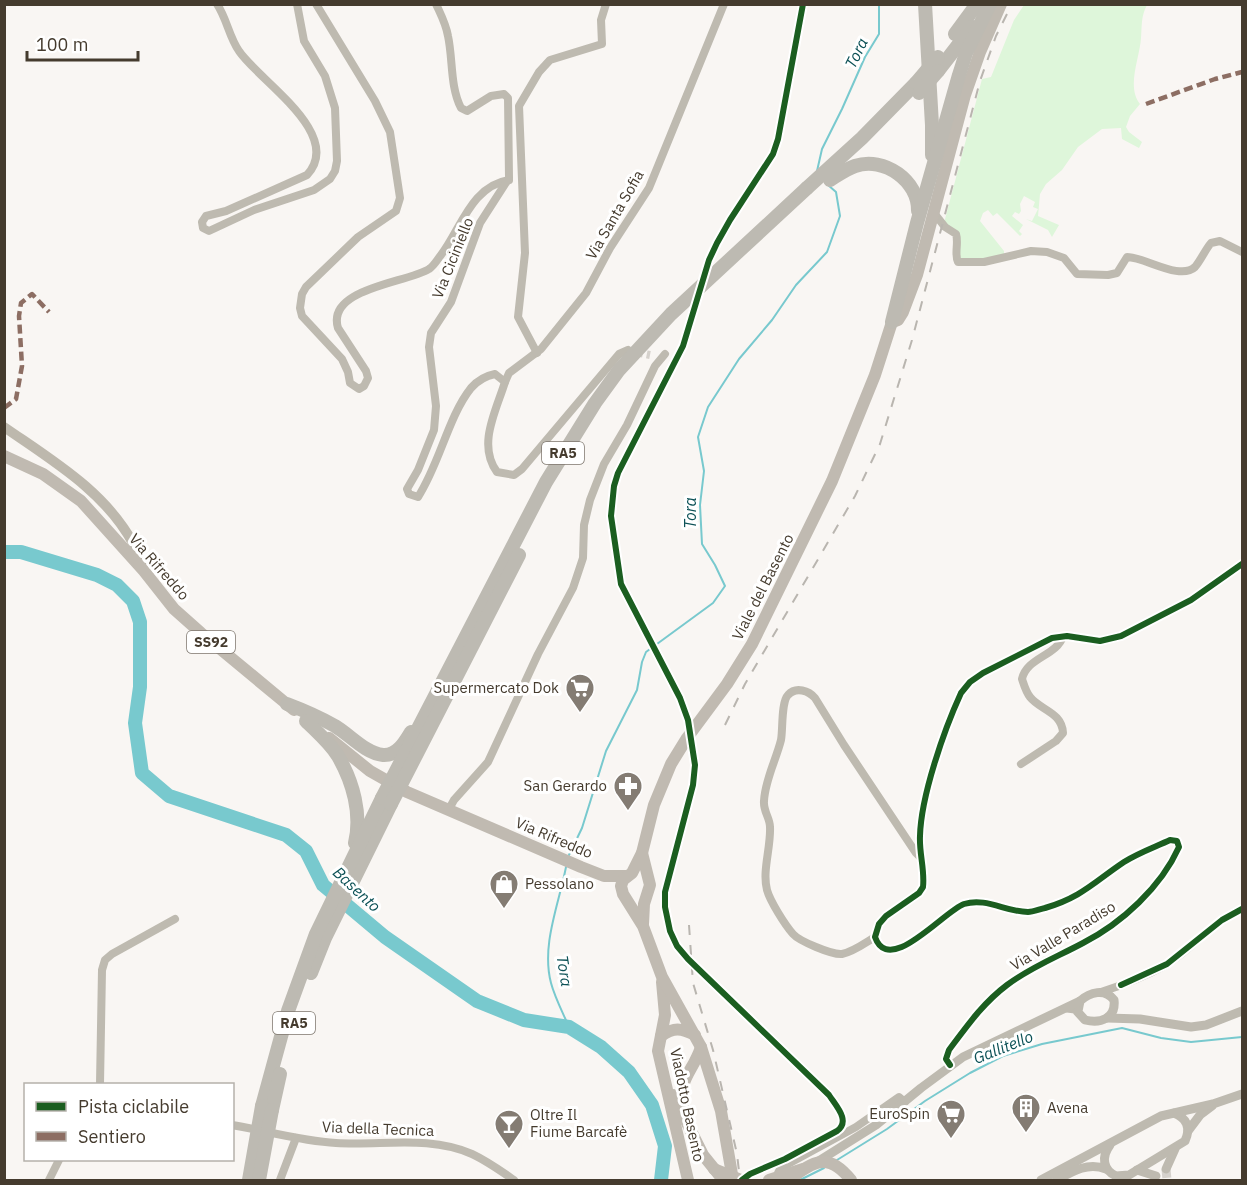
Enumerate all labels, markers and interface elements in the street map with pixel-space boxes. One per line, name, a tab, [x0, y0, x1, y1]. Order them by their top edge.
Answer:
scale bar	[27, 24, 138, 62]
text: 100 m	[36, 33, 88, 56]
water label: Tora	[840, 34, 872, 72]
street label: Via Santa Sofia	[581, 167, 648, 263]
street label: Via Ciciniello	[428, 214, 477, 301]
road number: RA5	[542, 442, 584, 464]
water label: Tora	[680, 497, 700, 529]
street label: Via Rifreddo	[125, 529, 193, 604]
street label: Viale del Basento	[728, 530, 798, 643]
road number: SS92	[187, 631, 235, 653]
supermarket icon: Supermercato Dok	[564, 672, 596, 714]
place label: Supermercato Dok	[433, 678, 559, 697]
pharmacy icon: San Gerardo	[612, 770, 644, 812]
place label: San Gerardo	[524, 776, 607, 795]
street label: Via Rifreddo	[513, 813, 596, 862]
water label: Basento	[329, 862, 385, 916]
shop icon: Pessolano	[488, 868, 520, 910]
place label: Pessolano	[525, 874, 594, 893]
street label: Via Valle Paradiso	[1007, 897, 1119, 975]
water label: Tora	[553, 954, 577, 988]
road number: RA5	[273, 1012, 315, 1034]
water label: Gallitello	[970, 1026, 1036, 1068]
street label: Viadotto Basento	[666, 1046, 709, 1163]
legend	[24, 1083, 234, 1161]
building icon: Avena	[1010, 1092, 1042, 1134]
text: Pista ciclabile	[78, 1095, 189, 1118]
supermarket icon: EuroSpin	[935, 1098, 967, 1140]
place label: Avena	[1047, 1098, 1088, 1117]
place label: EuroSpin	[869, 1104, 930, 1123]
place label: Oltre Il Fiume Barcafè	[530, 1105, 627, 1141]
bar icon: Oltre Il Fiume Barcafè	[493, 1108, 525, 1150]
street label: Via della Tecnica	[322, 1117, 434, 1140]
text: Sentiero	[78, 1125, 146, 1148]

